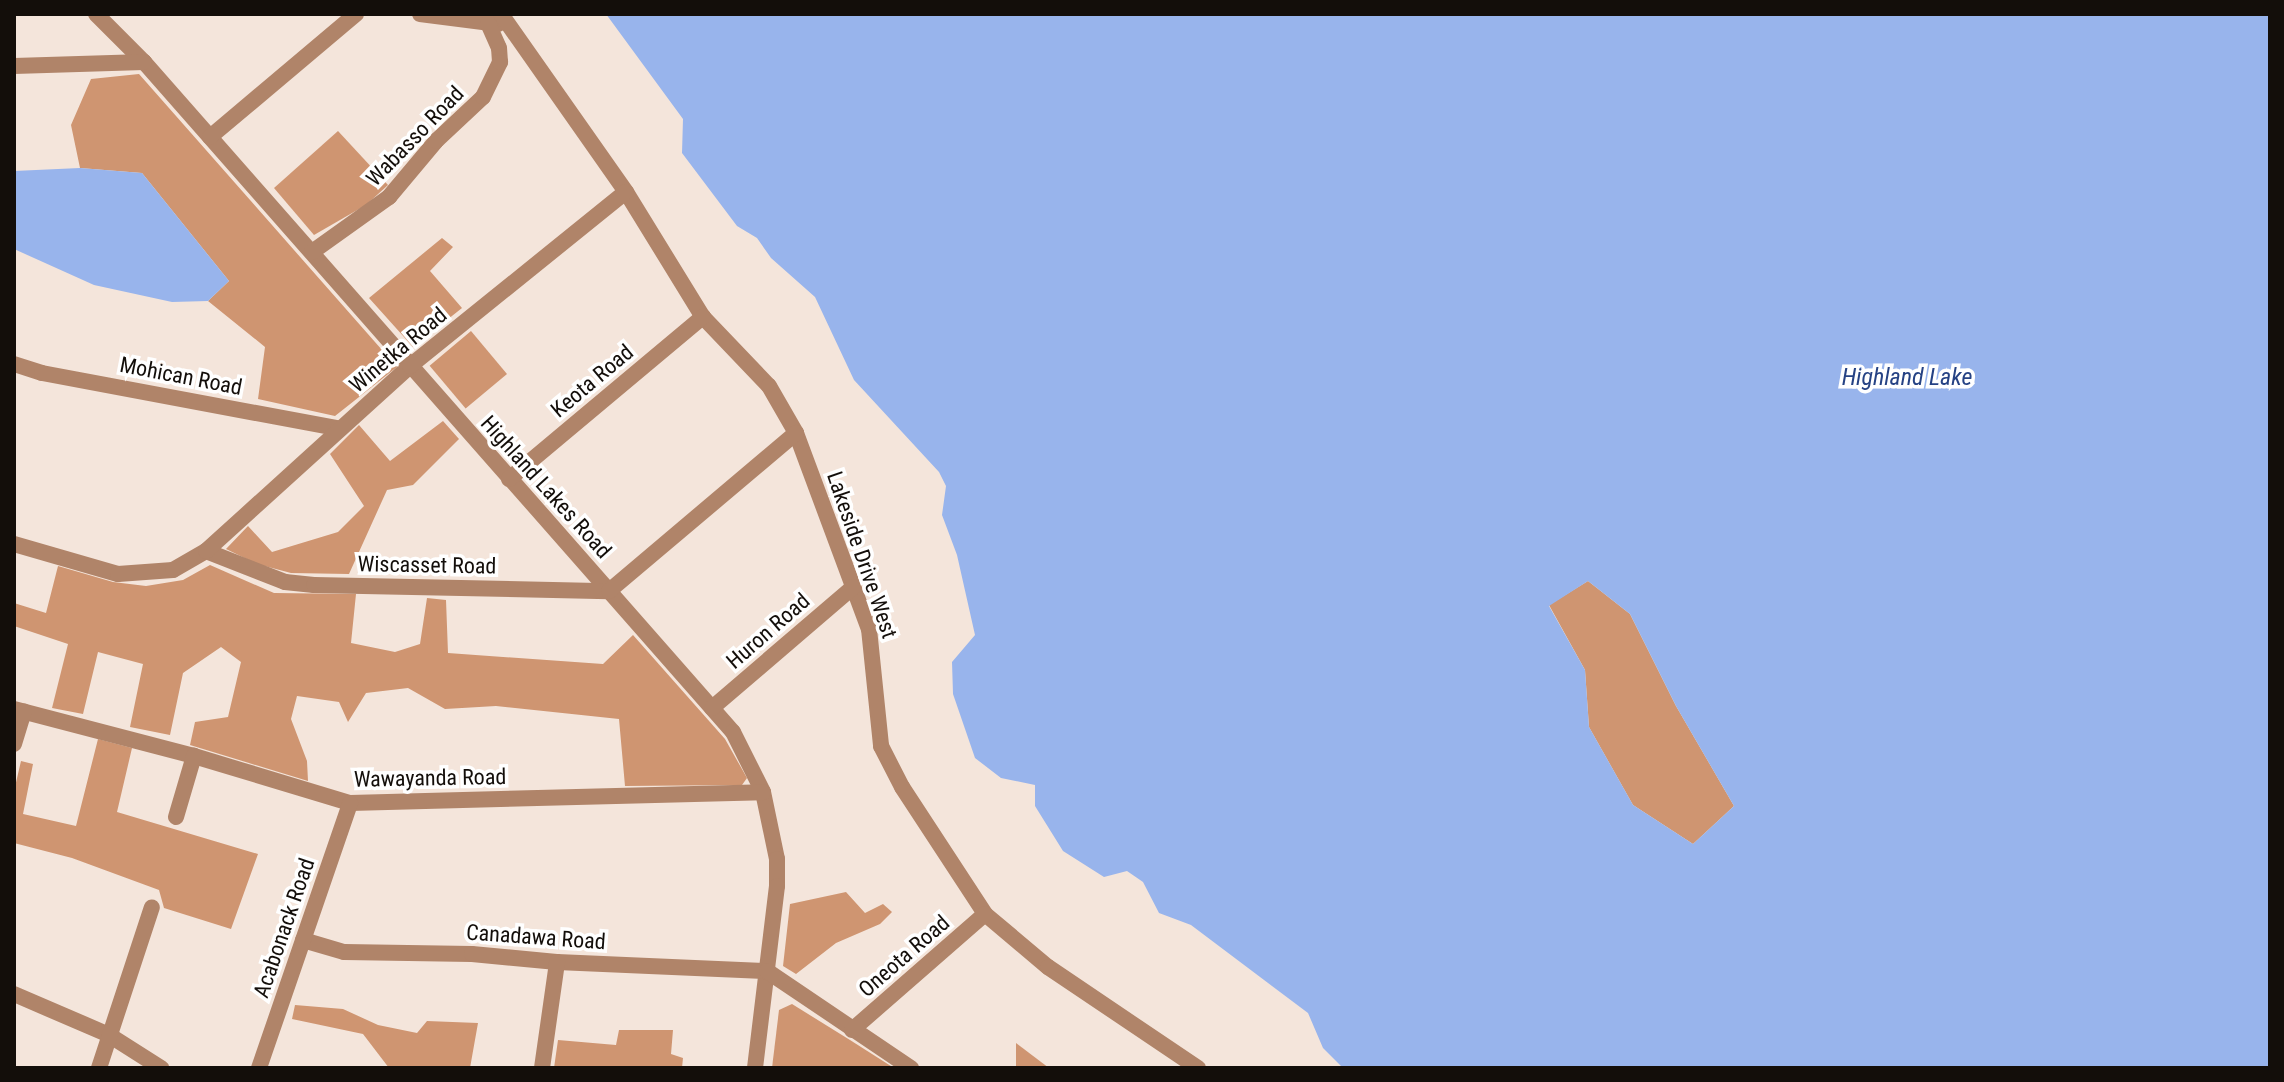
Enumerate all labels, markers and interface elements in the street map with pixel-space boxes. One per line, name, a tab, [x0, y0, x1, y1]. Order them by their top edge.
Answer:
street label: Wabasso Road	[361, 81, 469, 191]
street label: Winetka Road	[344, 302, 452, 398]
street label: Keota Road	[545, 339, 639, 423]
street label: Mohican Road	[118, 351, 244, 401]
water label: Highland Lake	[1842, 364, 1972, 392]
street label: Highland Lakes Road	[475, 410, 617, 564]
street label: Lakeside Drive West	[821, 468, 903, 642]
street label: Wiscasset Road	[357, 551, 497, 579]
street label: Huron Road	[721, 588, 815, 674]
street label: Wawayanda Road	[354, 763, 506, 793]
street label: Acabonack Road	[248, 855, 320, 1001]
street label: Oneota Road	[853, 909, 955, 1003]
street label: Canadawa Road	[465, 919, 607, 955]

